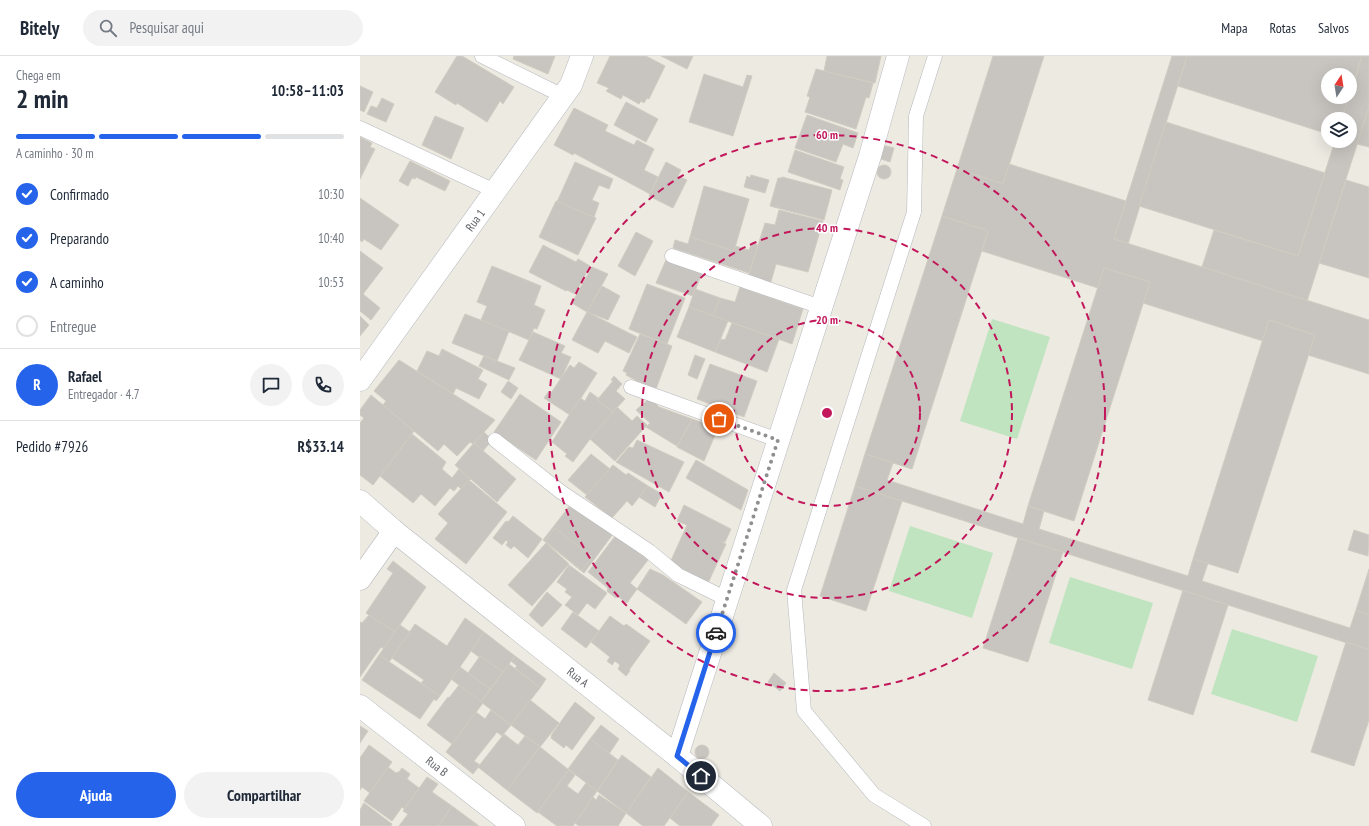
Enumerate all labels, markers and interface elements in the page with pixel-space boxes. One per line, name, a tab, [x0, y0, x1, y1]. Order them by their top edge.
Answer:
search box	[83, 10, 363, 46]
text: Bitely	[20, 16, 59, 40]
icon: search	[97, 17, 119, 39]
text: Pesquisar aqui	[129, 18, 204, 37]
text: Mapa	[1221, 19, 1248, 37]
text: Rotas	[1270, 19, 1296, 37]
text: Salvos	[1318, 19, 1349, 37]
text: Chega em	[16, 67, 60, 84]
north arrow	[1321, 68, 1357, 104]
map controls	[1321, 68, 1357, 148]
text: 10:58–11:03	[271, 81, 344, 100]
text: 2 min	[16, 82, 69, 115]
button: layers	[1321, 112, 1357, 148]
text: 60 m	[816, 127, 838, 142]
text: A caminho · 30 m	[16, 145, 94, 162]
icon: check	[16, 183, 38, 205]
text: Confirmado	[50, 185, 109, 204]
text: 10:30	[318, 186, 344, 203]
street label: Rua 1	[462, 206, 488, 234]
text: 40 m	[816, 220, 838, 235]
icon: check	[16, 227, 38, 249]
text: Preparando	[50, 229, 109, 248]
text: 10:40	[318, 230, 344, 247]
icon: check	[16, 271, 38, 293]
text: A caminho	[50, 273, 104, 292]
text: 10:53	[318, 274, 344, 291]
text: 20 m	[816, 312, 838, 327]
text: Entregue	[50, 317, 97, 336]
button: chat	[250, 364, 292, 406]
button: phone	[302, 364, 344, 406]
text: Rafael	[68, 367, 102, 386]
text: R	[33, 375, 41, 394]
text: Entregador · 4.7	[68, 386, 140, 403]
pin	[702, 402, 736, 436]
centre of rings	[820, 406, 834, 420]
icon: bag	[708, 408, 730, 430]
text: Pedido #7926	[16, 437, 88, 456]
text: R$33.14	[297, 437, 344, 456]
courier	[696, 613, 736, 653]
icon: car	[705, 622, 727, 644]
street label: Rua A	[564, 664, 592, 690]
street label: Rua B	[423, 753, 451, 779]
pin	[684, 759, 718, 793]
icon: home	[690, 765, 712, 787]
button: Ajuda	[16, 772, 176, 818]
button: Compartilhar	[184, 772, 344, 818]

